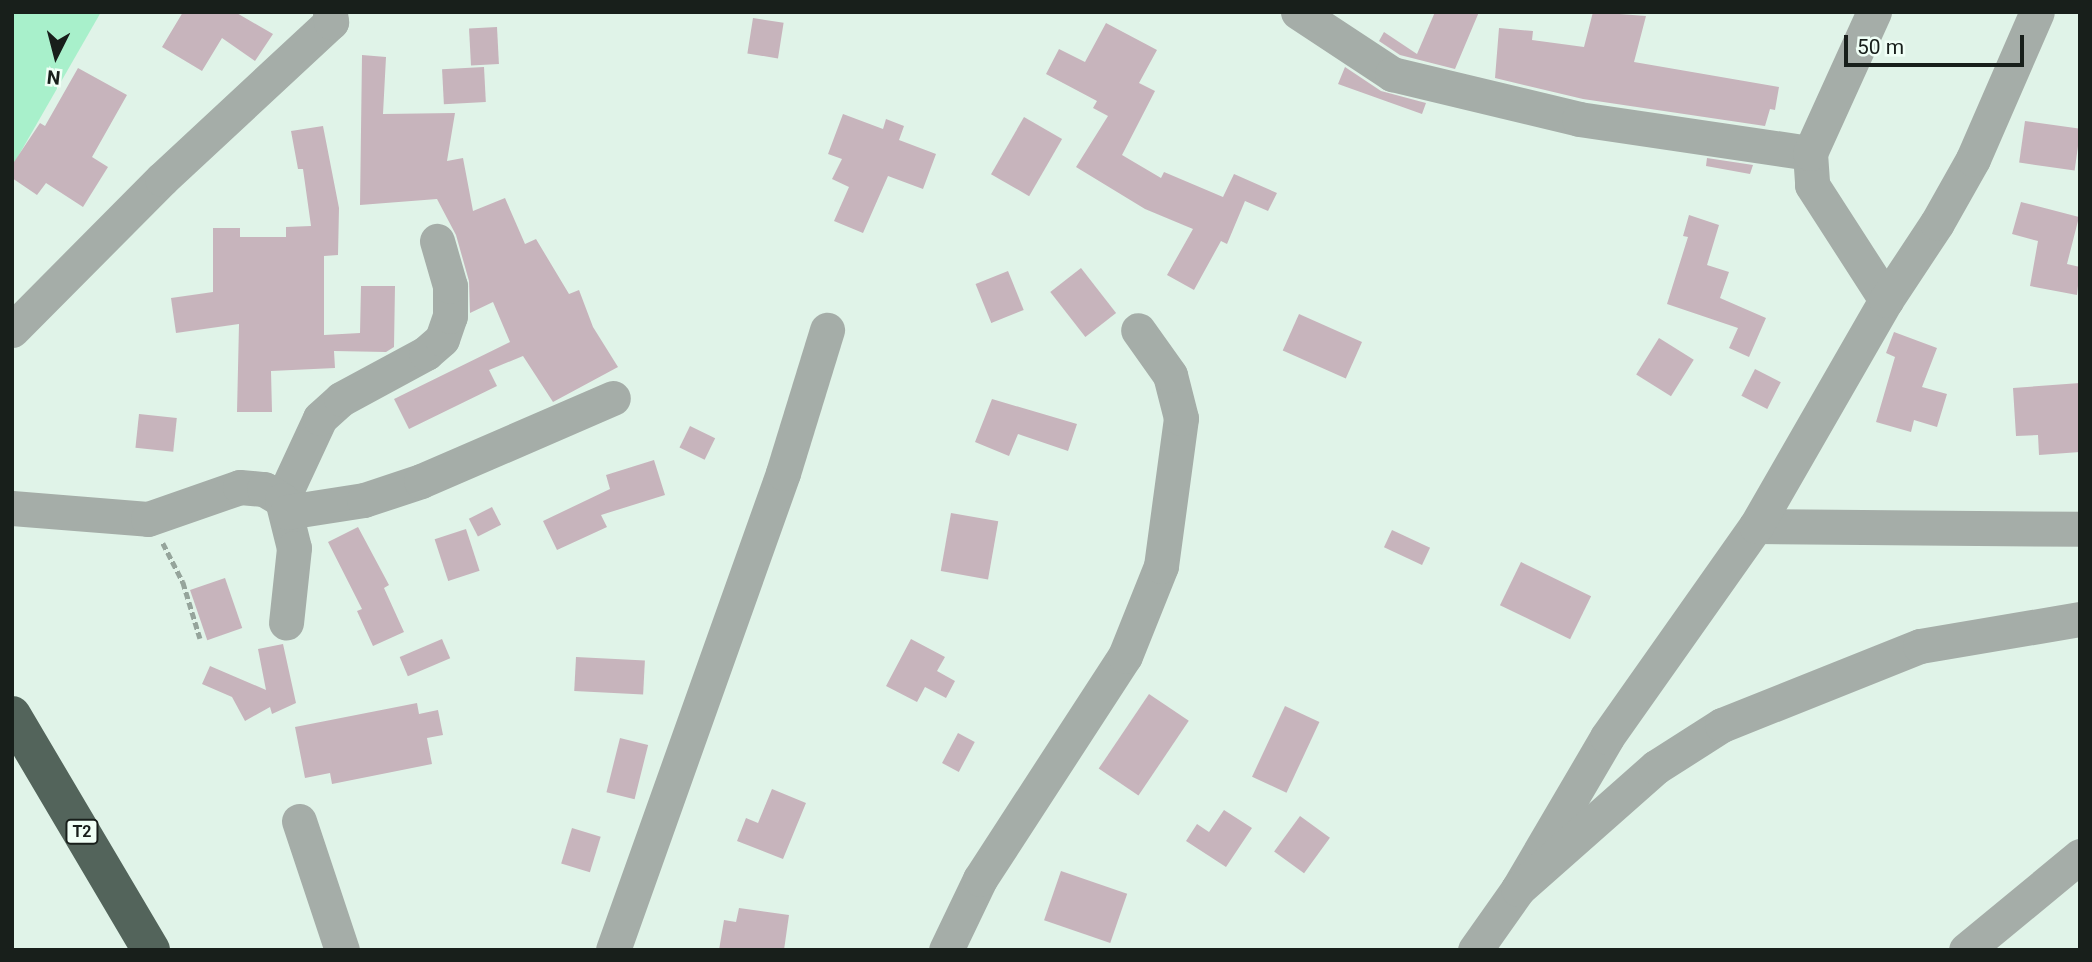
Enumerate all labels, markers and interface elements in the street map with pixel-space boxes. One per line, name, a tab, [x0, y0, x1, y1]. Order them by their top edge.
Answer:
north arrow	[21, 21, 91, 91]
scale bar	[1847, 21, 2027, 65]
text: 50 m	[1857, 35, 1904, 59]
text: N	[46, 65, 62, 90]
road number: T2	[64, 820, 100, 845]

